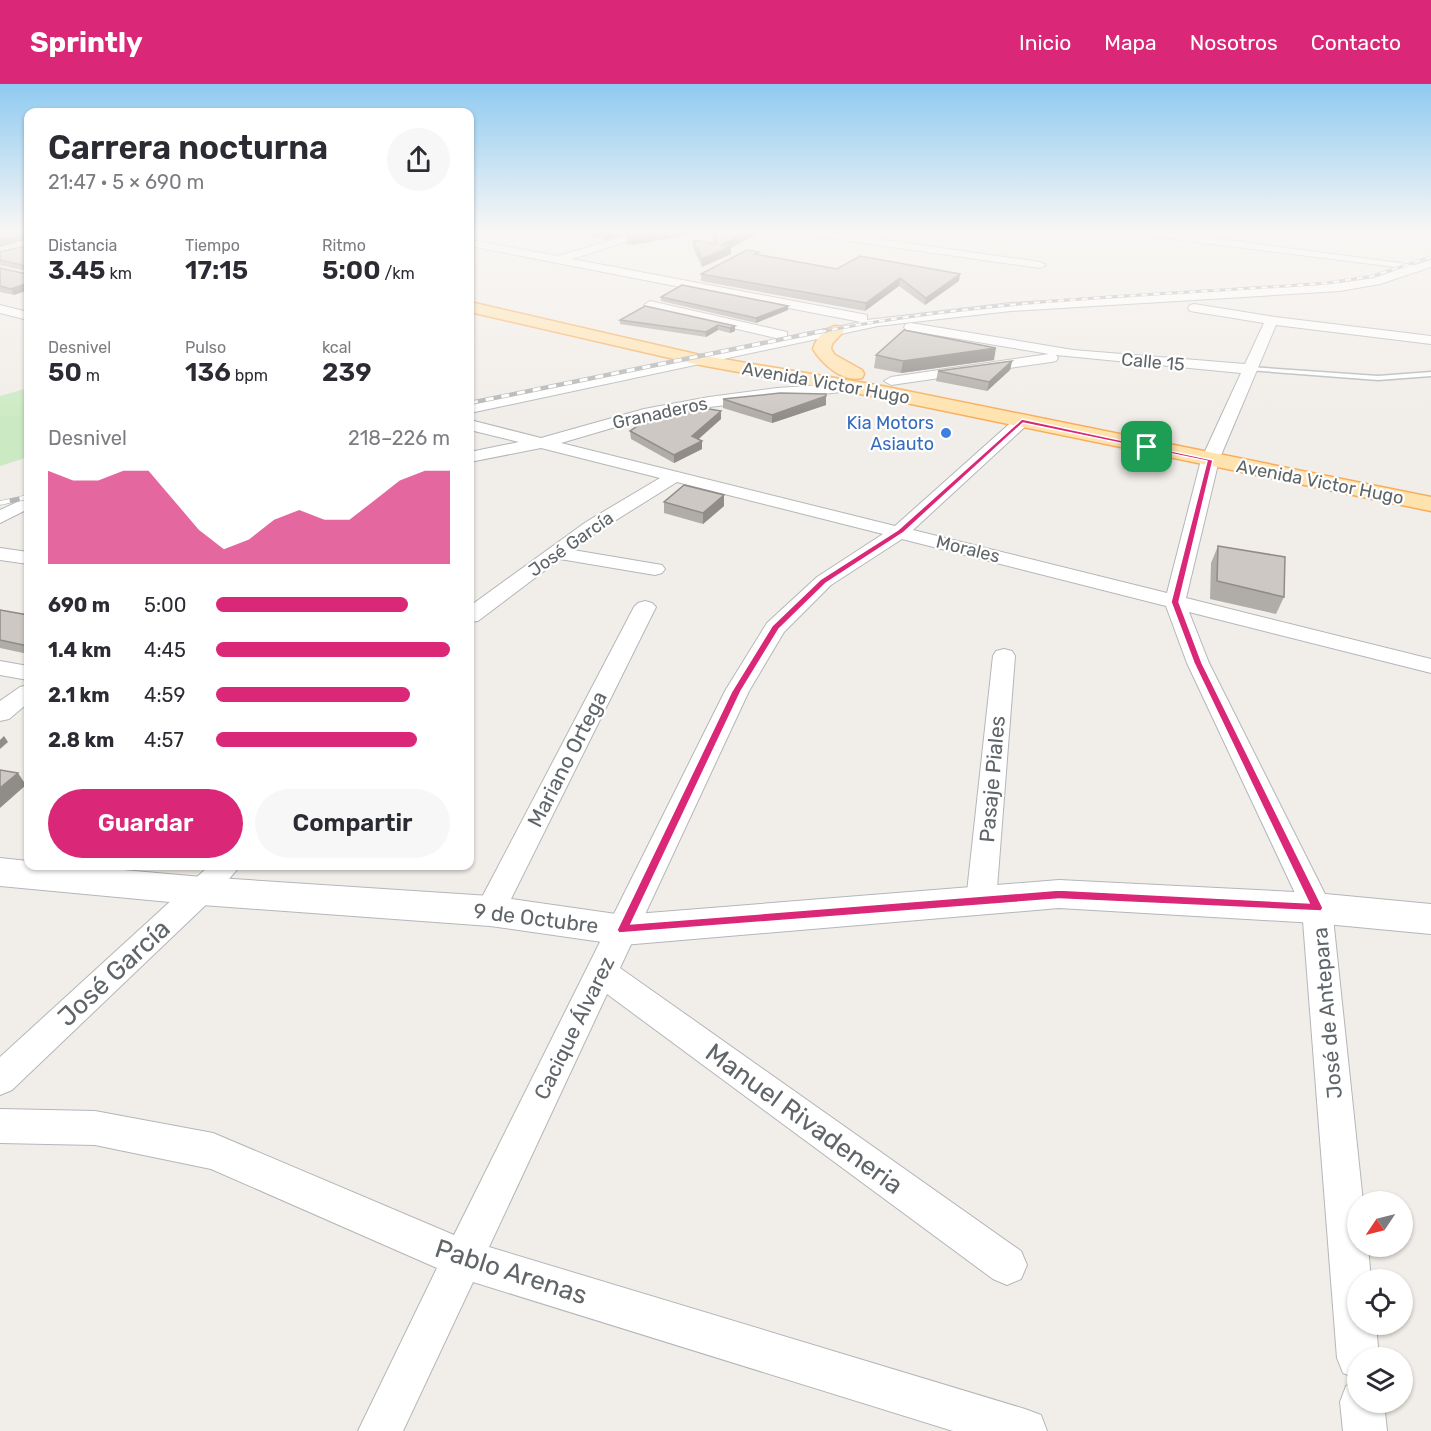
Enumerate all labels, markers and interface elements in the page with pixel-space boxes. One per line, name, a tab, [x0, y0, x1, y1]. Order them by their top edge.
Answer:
text: Sprintly	[30, 26, 143, 59]
text: Inicio	[1019, 30, 1071, 55]
text: Mapa	[1104, 30, 1157, 55]
text: Nosotros	[1190, 30, 1278, 55]
text: Contacto	[1311, 30, 1401, 55]
text: Carrera nocturna	[48, 128, 328, 167]
button: share	[387, 128, 450, 191]
text: 21:47 · 5 × 690 m	[48, 170, 204, 194]
text: Distancia	[48, 236, 117, 255]
text: Tiempo	[185, 236, 240, 255]
text: Ritmo	[322, 236, 366, 255]
text: 3.45	[48, 255, 105, 286]
text: 17:15	[185, 255, 248, 286]
text: 5:00	[322, 255, 381, 286]
text: km	[105, 264, 132, 283]
text: /km	[381, 264, 415, 283]
text: Desnivel	[48, 338, 111, 357]
text: Pulso	[185, 338, 226, 357]
text: kcal	[322, 338, 351, 357]
street label: Calle 15	[1120, 348, 1186, 376]
text: 50	[48, 357, 82, 388]
text: 136	[185, 357, 231, 388]
text: 239	[322, 357, 372, 388]
street label: Avenida Victor Hugo	[740, 357, 912, 409]
text: m	[82, 366, 100, 385]
text: bpm	[231, 366, 268, 385]
street label: Granaderos	[610, 392, 710, 434]
place label: Kia Motors Asiauto	[847, 412, 934, 455]
pin	[1121, 421, 1172, 472]
text: Desnivel	[48, 426, 127, 450]
text: 218–226 m	[348, 426, 450, 450]
marker: Kia Motors Asiauto	[939, 426, 953, 440]
icon: arrive	[1130, 430, 1163, 463]
street label: Avenida Victor Hugo	[1234, 455, 1406, 509]
street label: José García	[524, 507, 618, 581]
street label: Morales	[934, 530, 1002, 568]
text: 690 m	[48, 593, 110, 617]
text: 5:00	[144, 593, 186, 617]
text: 1.4 km	[48, 638, 111, 662]
text: 4:45	[144, 638, 186, 662]
text: 2.1 km	[48, 683, 110, 707]
text: 4:59	[144, 683, 185, 707]
street label: Mariano Ortega	[522, 687, 612, 831]
street label: Pasaje Piales	[974, 714, 1010, 844]
text: 2.8 km	[48, 728, 114, 752]
text: 4:57	[144, 728, 184, 752]
button: Guardar	[48, 789, 243, 858]
button: Compartir	[255, 789, 450, 858]
street label: 9 de Octubre	[472, 898, 600, 938]
street label: José García	[51, 913, 177, 1033]
street label: José de Antepara	[1307, 926, 1347, 1100]
street label: Cacique Álvarez	[529, 952, 619, 1104]
street label: Manuel Rivadeneria	[699, 1037, 909, 1201]
north arrow	[1347, 1191, 1413, 1257]
map controls	[1347, 1191, 1413, 1413]
street label: Pablo Arenas	[431, 1233, 591, 1311]
button: locate	[1347, 1269, 1413, 1335]
button: layers	[1347, 1347, 1413, 1413]

